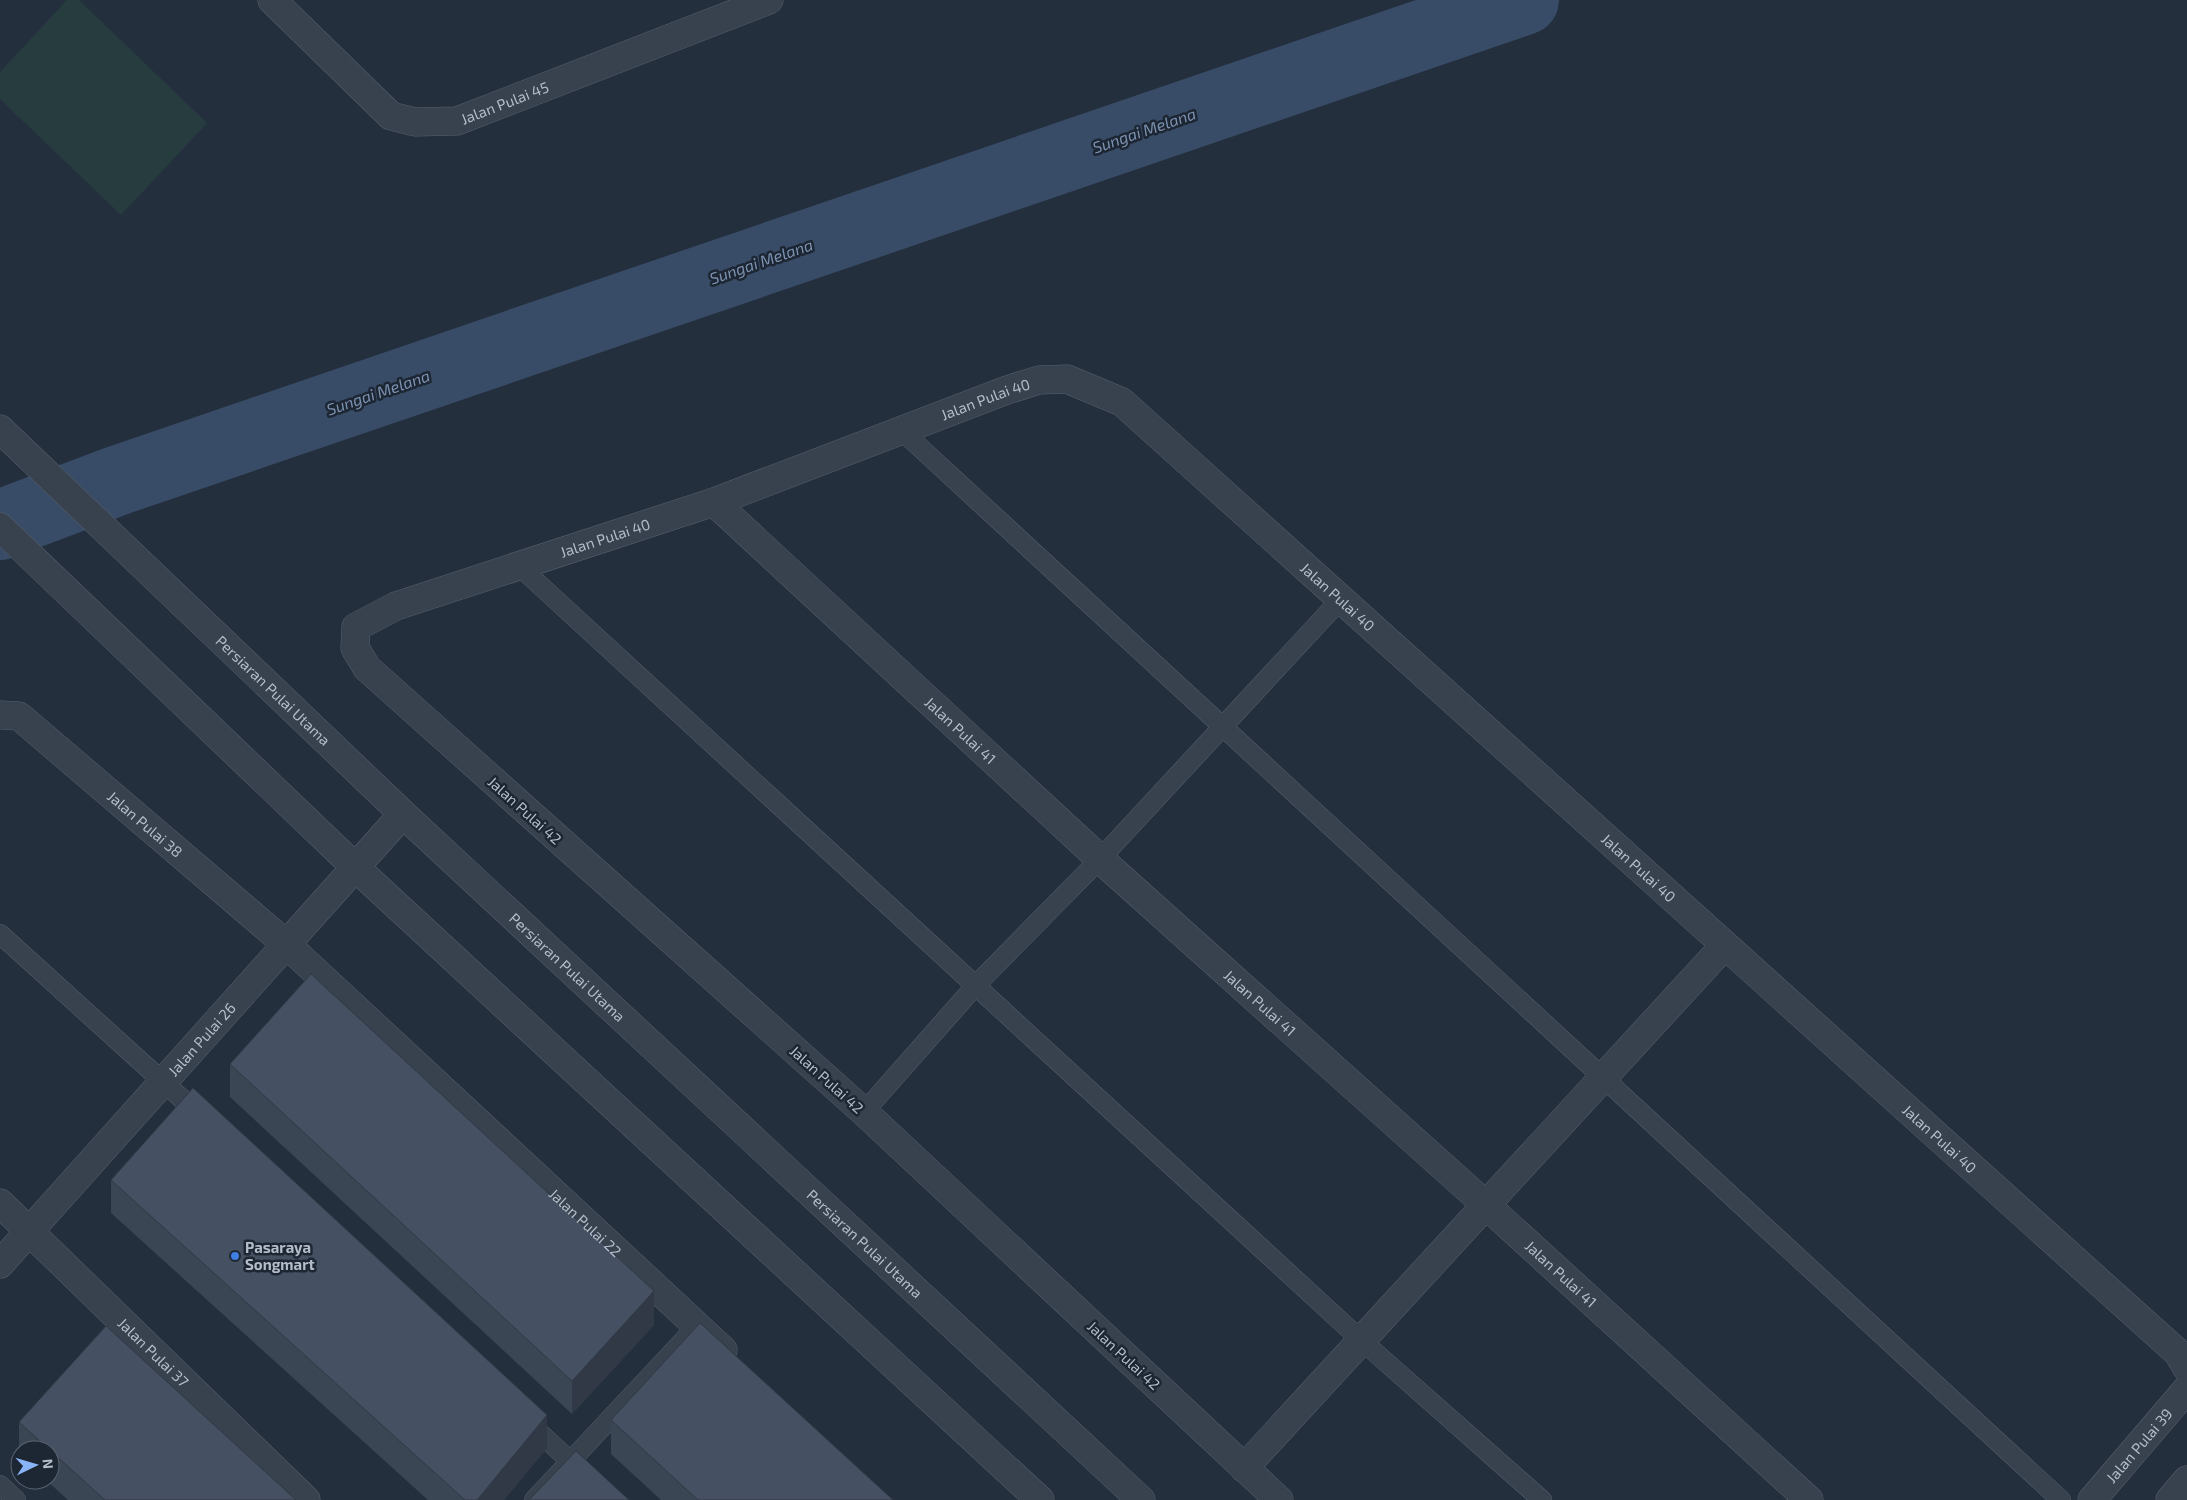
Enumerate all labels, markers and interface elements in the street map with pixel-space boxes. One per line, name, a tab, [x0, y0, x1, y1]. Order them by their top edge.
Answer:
street label: Jalan Pulai 45	[458, 77, 551, 128]
water label: Sungai Melana	[1090, 103, 1198, 157]
water label: Sungai Melana	[707, 234, 815, 288]
water label: Sungai Melana	[324, 365, 432, 419]
street label: Jalan Pulai 40	[938, 374, 1032, 423]
street label: Jalan Pulai 40	[558, 515, 652, 561]
street label: Jalan Pulai 40	[1297, 558, 1379, 634]
street label: Persiaran Pulai Utama	[212, 631, 334, 749]
street label: Jalan Pulai 41	[921, 693, 1000, 768]
street label: Jalan Pulai 42	[484, 772, 566, 848]
street label: Jalan Pulai 38	[104, 787, 186, 861]
street label: Jalan Pulai 40	[1598, 829, 1680, 905]
street label: Persiaran Pulai Utama	[506, 909, 629, 1025]
street label: Jalan Pulai 41	[1221, 966, 1300, 1040]
street label: Jalan Pulai 26	[164, 999, 239, 1079]
street label: Jalan Pulai 42	[786, 1041, 868, 1117]
street label: Jalan Pulai 40	[1899, 1100, 1981, 1176]
street label: Jalan Pulai 22	[546, 1184, 625, 1260]
street label: Persiaran Pulai Utama	[803, 1185, 926, 1301]
street label: Jalan Pulai 41	[1522, 1236, 1601, 1311]
place label: Pasaraya Songmart	[245, 1238, 315, 1273]
marker: Pasaraya Songmart	[229, 1250, 241, 1262]
street label: Jalan Pulai 37	[114, 1314, 193, 1391]
street label: Jalan Pulai 42	[1084, 1317, 1164, 1393]
street label: Jalan Pulai 39	[2102, 1404, 2176, 1486]
north arrow	[10, 1440, 60, 1490]
text: N	[40, 1458, 57, 1470]

